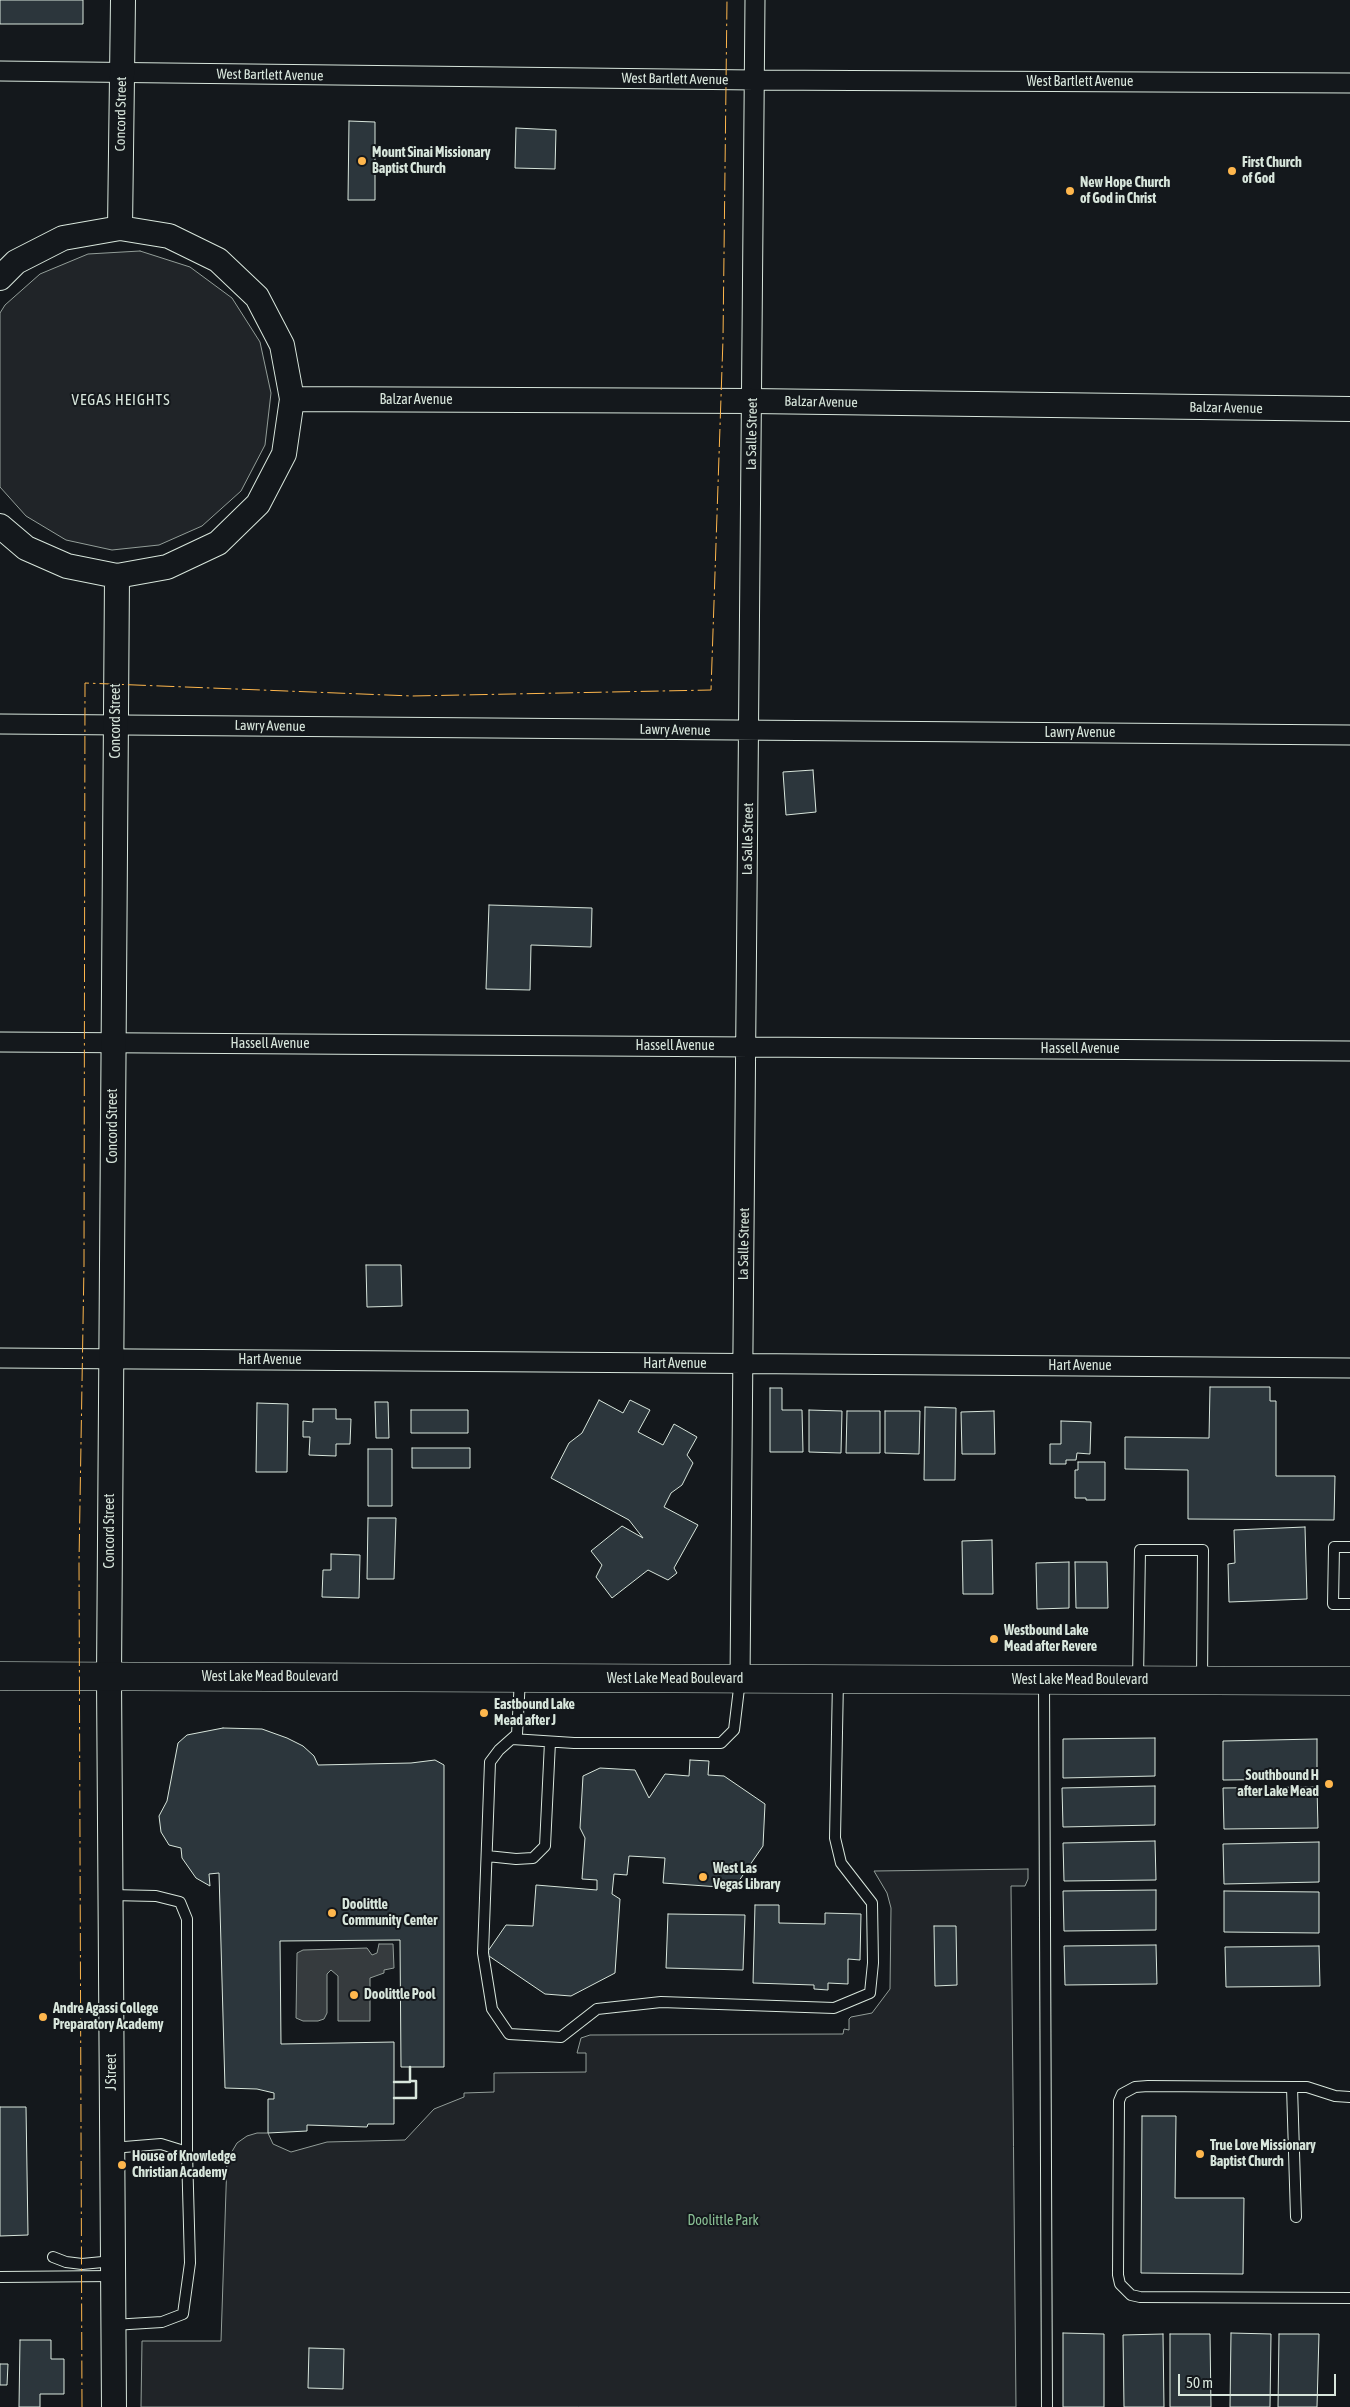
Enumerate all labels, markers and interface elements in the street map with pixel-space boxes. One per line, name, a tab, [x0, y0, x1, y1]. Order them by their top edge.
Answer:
street label: West Bartlett Avenue	[216, 66, 324, 84]
street label: West Bartlett Avenue	[621, 70, 729, 88]
street label: West Bartlett Avenue	[1027, 74, 1133, 90]
street label: Concord Street	[112, 76, 130, 152]
place label: Mount Sinai Missionary Baptist Church	[372, 145, 490, 178]
marker: Mount Sinai Missionary Baptist Church	[356, 155, 368, 167]
place label: First Church of God	[1242, 155, 1302, 188]
marker: First Church of God	[1226, 165, 1238, 177]
place label: New Hope Church of God in Christ	[1080, 175, 1170, 208]
marker: New Hope Church of God in Christ	[1064, 185, 1076, 197]
district label: VEGAS HEIGHTS	[70, 391, 172, 409]
street label: Balzar Avenue	[379, 392, 453, 408]
street label: Balzar Avenue	[784, 393, 858, 411]
street label: La Salle Street	[743, 398, 761, 470]
street label: Balzar Avenue	[1189, 399, 1263, 417]
street label: Concord Street	[108, 684, 124, 758]
street label: Lawry Avenue	[234, 717, 306, 735]
street label: Lawry Avenue	[639, 721, 711, 739]
street label: Lawry Avenue	[1045, 725, 1115, 741]
street label: La Salle Street	[739, 803, 757, 875]
street label: Hassell Avenue	[231, 1036, 309, 1052]
street label: Hassell Avenue	[636, 1038, 714, 1054]
street label: Hassell Avenue	[1041, 1041, 1119, 1057]
street label: Concord Street	[105, 1089, 121, 1163]
street label: La Salle Street	[735, 1208, 753, 1280]
street label: Hart Avenue	[238, 1352, 302, 1368]
street label: Hart Avenue	[643, 1356, 707, 1372]
street label: Hart Avenue	[1048, 1358, 1112, 1374]
street label: Concord Street	[102, 1494, 118, 1568]
place label: Westbound Lake Mead after Revere	[1004, 1623, 1097, 1655]
marker: Westbound Lake Mead after Revere	[988, 1633, 1000, 1645]
street label: West Lake Mead Boulevard	[202, 1669, 338, 1685]
street label: West Lake Mead Boulevard	[607, 1671, 743, 1687]
street label: West Lake Mead Boulevard	[1012, 1672, 1148, 1688]
place label: Eastbound Lake Mead after J	[494, 1697, 575, 1730]
marker: Eastbound Lake Mead after J	[478, 1707, 490, 1719]
place label: Southbound H after Lake Mead	[1237, 1768, 1319, 1800]
marker: Southbound H after Lake Mead	[1323, 1778, 1335, 1790]
place label: West Las Vegas Library	[713, 1861, 780, 1894]
marker: West Las Vegas Library	[697, 1871, 709, 1883]
place label: Doolittle Community Center	[342, 1897, 437, 1930]
marker: Doolittle Community Center	[326, 1907, 338, 1919]
place label: Doolittle Pool	[364, 1987, 435, 2003]
marker: Doolittle Pool	[348, 1989, 360, 2001]
place label: Andre Agassi College Preparatory Academy	[53, 2001, 164, 2034]
marker: Andre Agassi College Preparatory Academy	[37, 2011, 49, 2023]
street label: J Street	[104, 2053, 120, 2091]
place label: True Love Missionary Baptist Church	[1210, 2138, 1316, 2170]
marker: True Love Missionary Baptist Church	[1194, 2148, 1206, 2160]
place label: House of Knowledge Christian Academy	[132, 2149, 236, 2182]
marker: House of Knowledge Christian Academy	[116, 2159, 128, 2171]
park label: Doolittle Park	[687, 2213, 759, 2229]
scale bar	[1180, 2364, 1338, 2396]
text: 50 m	[1186, 2374, 1213, 2391]

